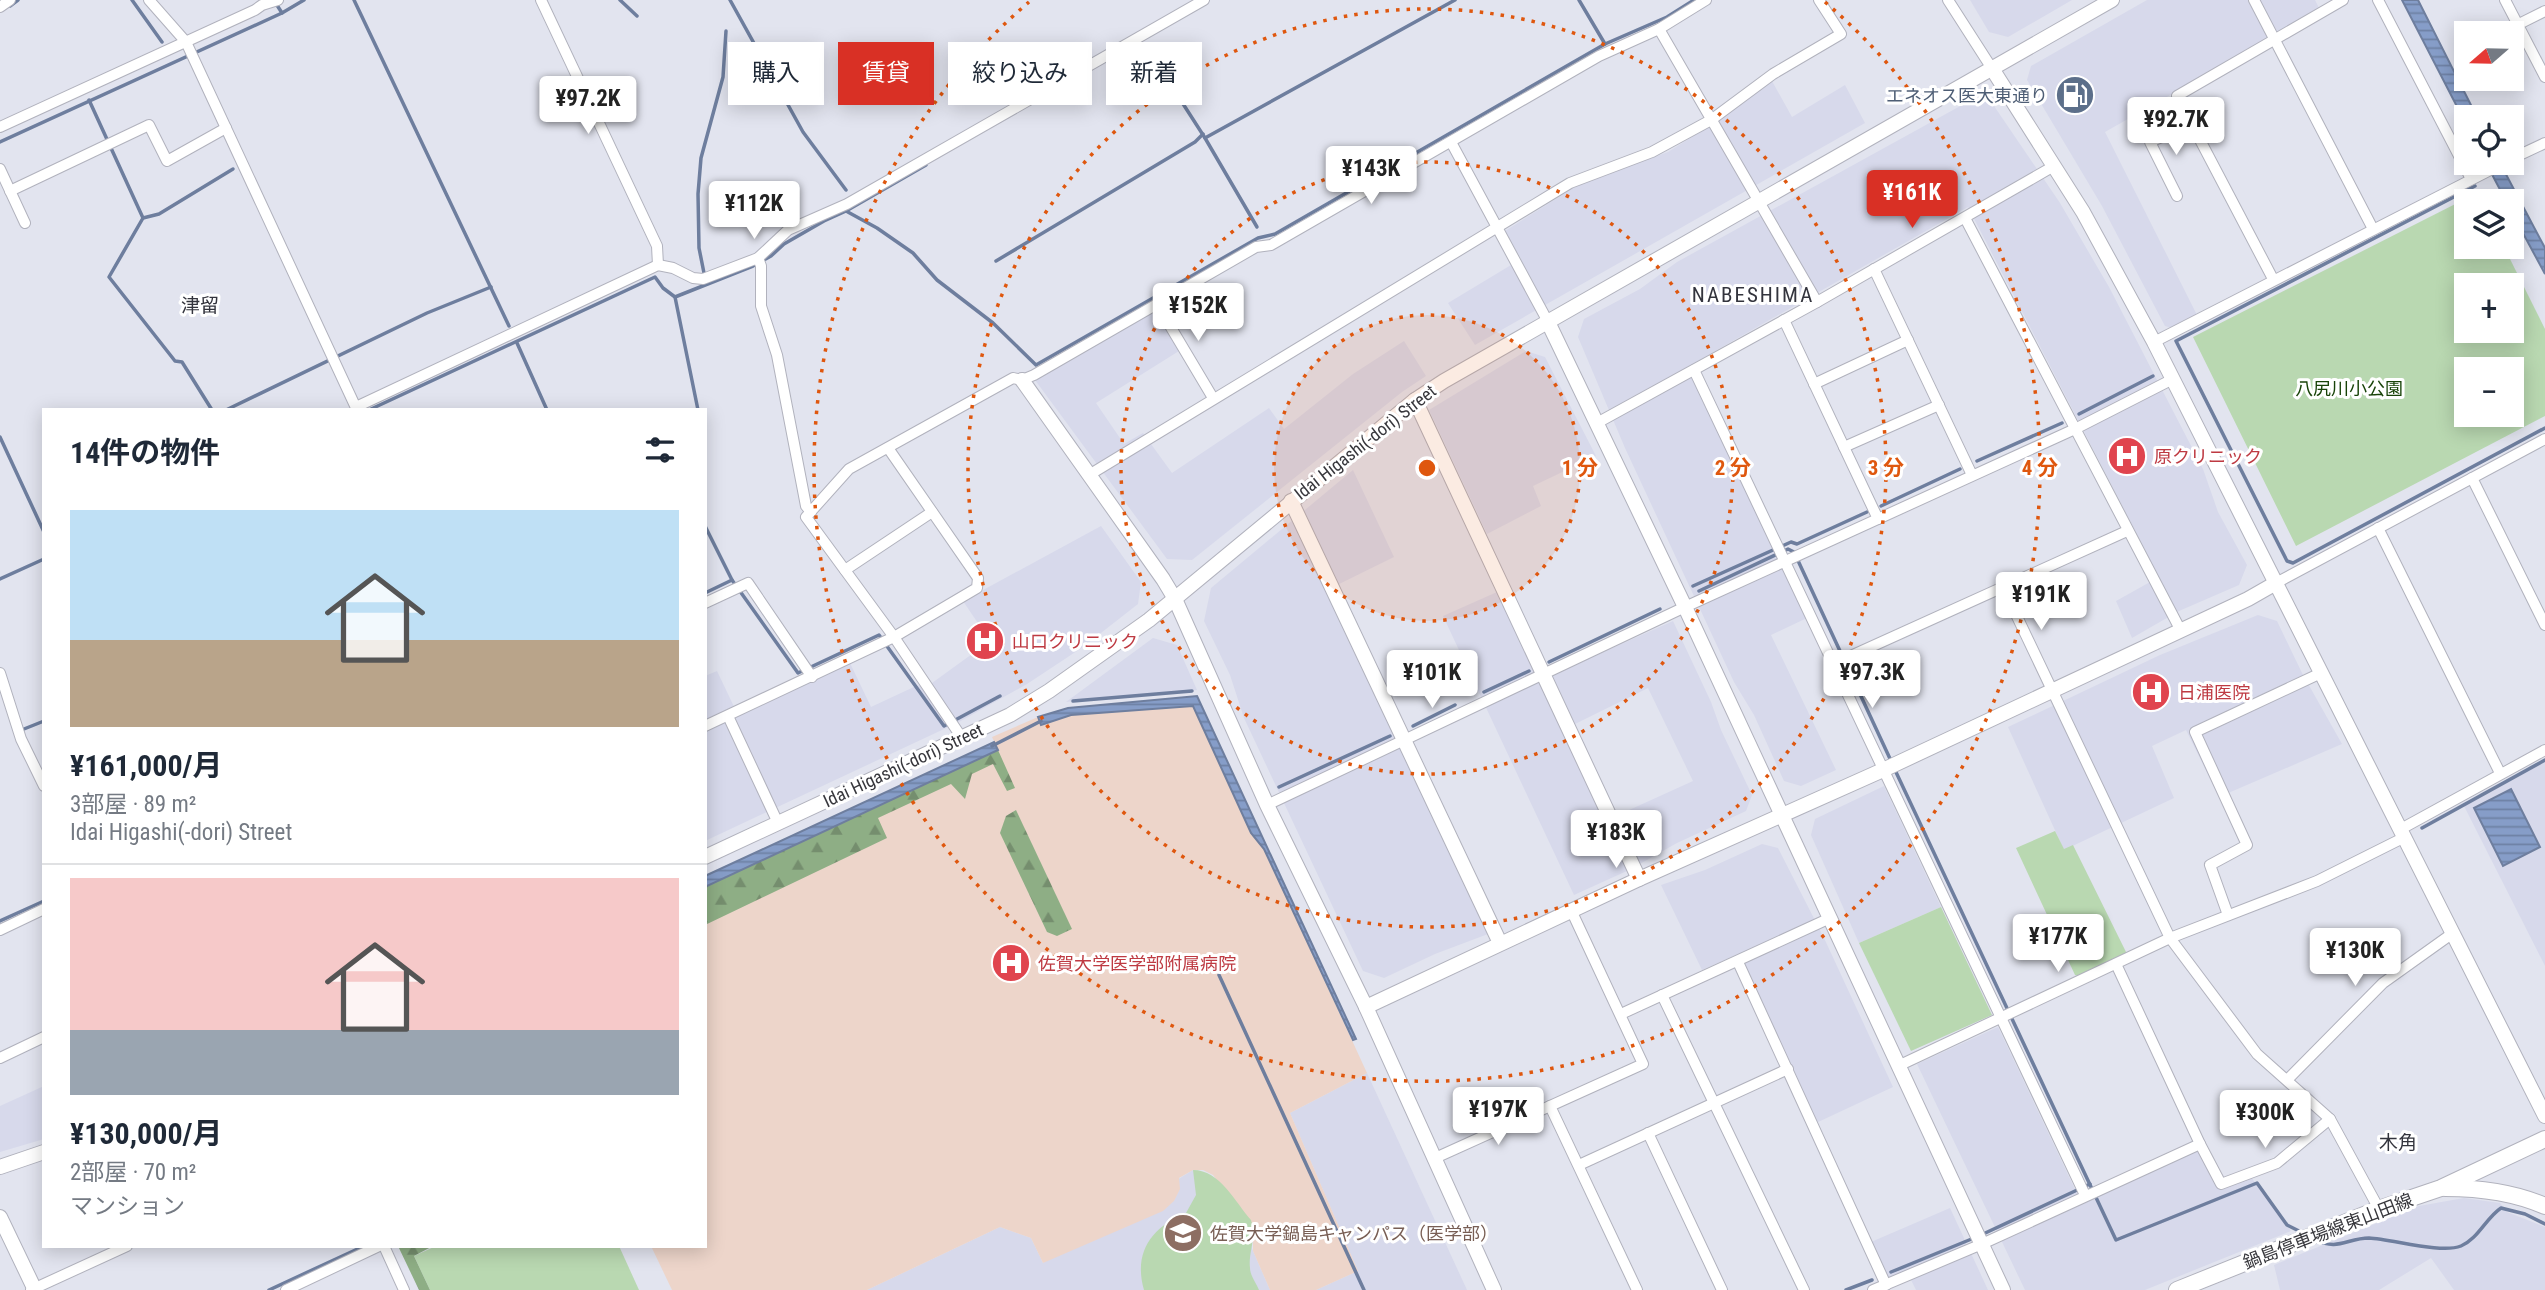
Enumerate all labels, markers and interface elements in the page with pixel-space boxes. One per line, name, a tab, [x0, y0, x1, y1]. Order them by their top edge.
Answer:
north arrow	[2454, 21, 2524, 91]
map controls	[2454, 21, 2524, 427]
chip: 購入	[728, 42, 824, 105]
chip: 賃貸	[838, 42, 934, 105]
chip: 絞り込み	[948, 42, 1092, 105]
chip: 新着	[1106, 42, 1202, 105]
fuel station icon: エネオス医大東通り	[2054, 74, 2096, 116]
pin: ¥97.2K	[531, 76, 645, 136]
text: ¥97.2K	[555, 85, 621, 112]
place label: エネオス医大東通り	[1886, 85, 2048, 106]
pin: ¥92.7K	[2119, 97, 2233, 157]
button: locate	[2454, 105, 2524, 175]
text: ¥92.7K	[2143, 106, 2209, 133]
pin: ¥143K	[1322, 146, 1420, 206]
text: ¥143K	[1342, 155, 1400, 182]
pin: ¥161K	[1863, 170, 1961, 230]
text: ¥161K	[1883, 179, 1941, 206]
pin: ¥112K	[705, 182, 803, 241]
button: layers	[2454, 189, 2524, 259]
text: ¥112K	[725, 190, 783, 217]
button: +	[2454, 273, 2524, 343]
district label: NABESHIMA	[1692, 283, 1814, 307]
pin: ¥152K	[1149, 284, 1247, 343]
text: ¥152K	[1169, 292, 1227, 319]
district label: 津留	[181, 294, 219, 317]
button: −	[2454, 357, 2524, 427]
park label: 八尻川小公園	[2295, 378, 2403, 399]
street label: Idai Higashi(-dori) Street	[1290, 380, 1441, 505]
icon: filters	[641, 431, 679, 469]
text: 14件の物件	[70, 435, 220, 470]
hospital icon: 原クリニック	[2106, 435, 2148, 477]
place label: 原クリニック	[2154, 446, 2262, 467]
centre of rings	[1415, 456, 1439, 480]
text: 1 分	[1562, 456, 1598, 480]
text: 2 分	[1715, 456, 1751, 480]
text: 3 分	[1868, 456, 1904, 480]
text: 4 分	[2022, 456, 2058, 480]
icon: home	[312, 555, 438, 681]
pin: ¥191K	[1992, 572, 2090, 632]
text: ¥191K	[2012, 581, 2070, 608]
hospital icon: 山口クリニック	[964, 620, 1006, 662]
place label: 山口クリニック	[1012, 631, 1138, 652]
pin: ¥101K	[1383, 650, 1481, 710]
pin: ¥97.3K	[1815, 650, 1929, 710]
text: ¥101K	[1403, 659, 1461, 686]
text: ¥97.3K	[1839, 659, 1905, 686]
hospital icon: 日浦医院	[2130, 671, 2172, 713]
place label: 日浦医院	[2178, 682, 2250, 703]
street label: Idai Higashi(-dori) Street	[820, 719, 987, 812]
text: ¥161,000/月	[70, 748, 223, 783]
text: 3部屋 · 89 m²	[70, 791, 196, 818]
pin: ¥183K	[1567, 810, 1665, 870]
text: Idai Higashi(-dori) Street	[70, 819, 292, 846]
text: ¥183K	[1587, 819, 1645, 846]
pin: ¥177K	[2009, 914, 2107, 974]
text: ¥177K	[2029, 923, 2087, 950]
icon: home	[312, 924, 438, 1050]
pin: ¥130K	[2306, 928, 2404, 988]
text: ¥130K	[2326, 937, 2384, 964]
hospital icon: 佐賀大学医学部附属病院	[990, 942, 1032, 984]
place label: 佐賀大学医学部附属病院	[1038, 953, 1236, 974]
pin: ¥197K	[1449, 1088, 1547, 1147]
pin: ¥300K	[2216, 1090, 2314, 1150]
text: ¥197K	[1469, 1096, 1527, 1123]
text: ¥300K	[2236, 1099, 2294, 1126]
text: ¥130,000/月	[70, 1116, 223, 1151]
district label: 木角	[2379, 1131, 2417, 1154]
text: 2部屋 · 70 m²	[70, 1159, 196, 1186]
street label: 鍋島停車場線東山田線	[2240, 1189, 2416, 1273]
text: マンション	[70, 1193, 185, 1220]
school or university icon: 佐賀大学鍋島キャンパス（医学部）	[1162, 1212, 1204, 1254]
place label: 佐賀大学鍋島キャンパス（医学部）	[1210, 1223, 1498, 1244]

